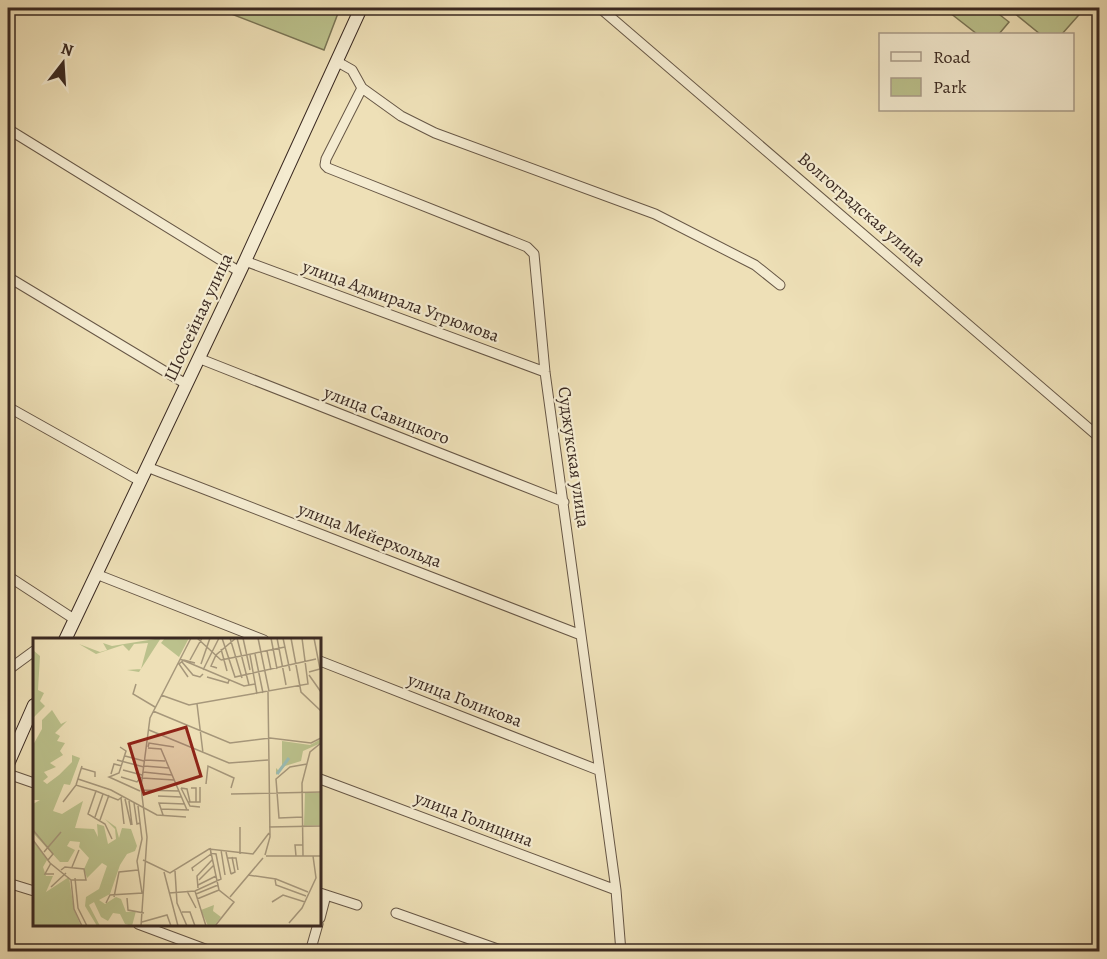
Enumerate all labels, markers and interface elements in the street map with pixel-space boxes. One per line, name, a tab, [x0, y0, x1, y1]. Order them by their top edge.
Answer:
north arrow	[33, 33, 93, 93]
legend	[879, 33, 1074, 111]
text: N	[58, 37, 76, 62]
text: Road	[933, 45, 971, 69]
text: Park	[933, 75, 967, 99]
street label: Волгоградская улица	[793, 147, 932, 272]
street label: Шоссейная улица	[158, 248, 238, 385]
street label: улица Адмирала Угрюмова	[298, 254, 503, 348]
street label: улица Савицкого	[320, 380, 453, 450]
street label: Суджукская улица	[552, 385, 596, 530]
street label: улица Мейерхольда	[294, 496, 446, 574]
inset map	[33, 638, 321, 926]
street label: улица Голикова	[403, 667, 526, 733]
street label: улица Голицина	[410, 785, 537, 853]

